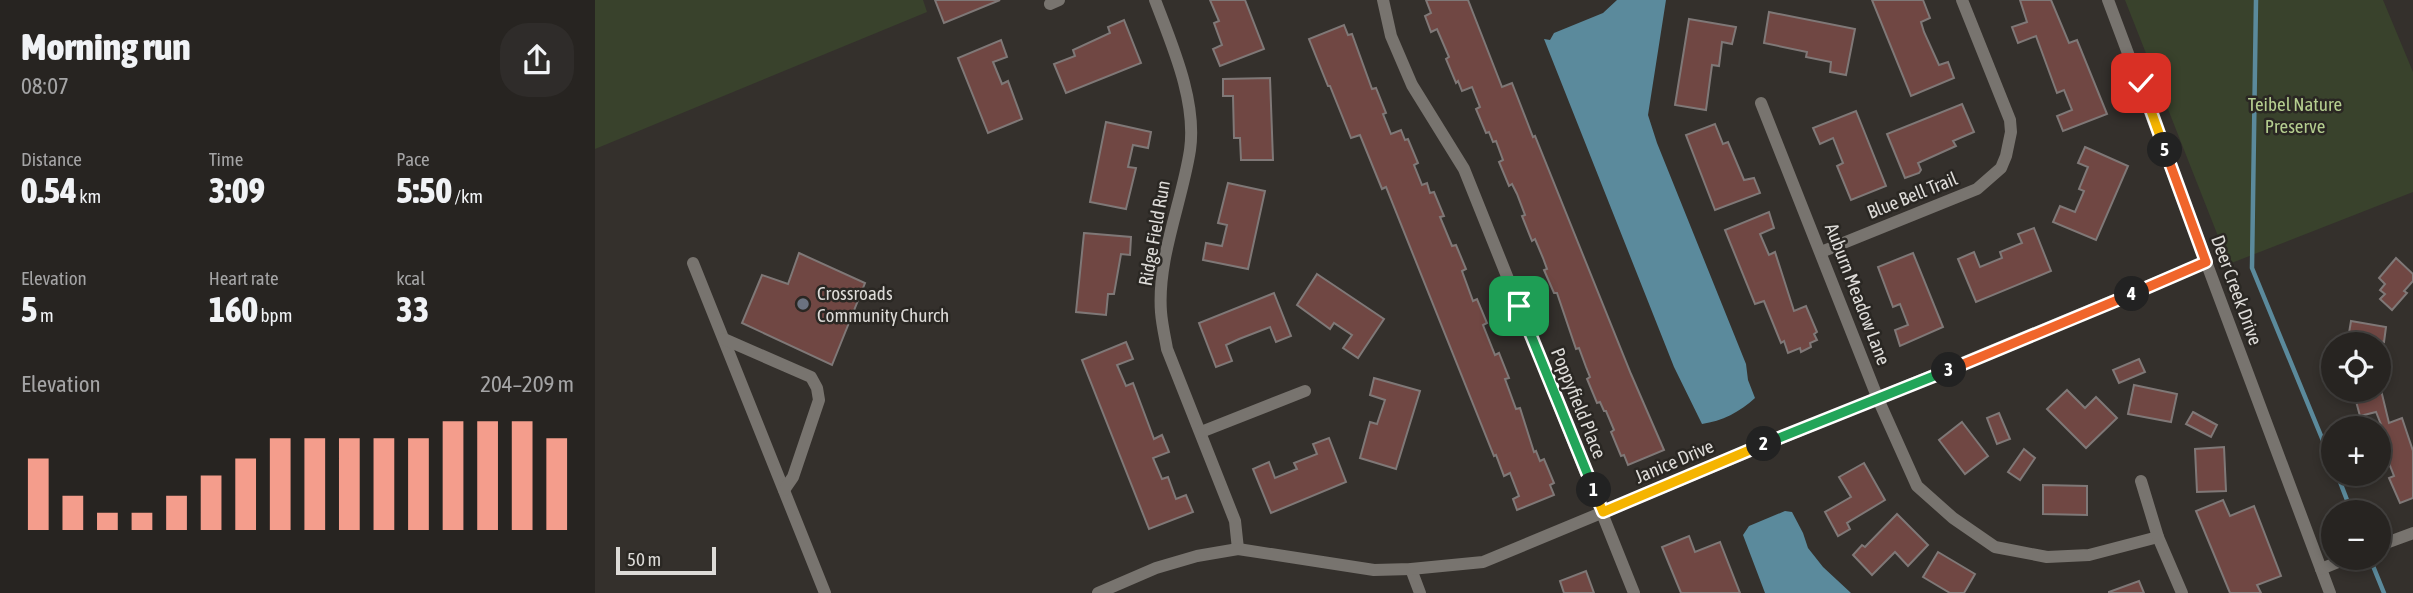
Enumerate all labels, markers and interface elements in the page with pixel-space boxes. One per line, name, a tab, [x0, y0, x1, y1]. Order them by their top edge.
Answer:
button: share	[500, 23, 574, 97]
text: Morning run	[21, 25, 191, 68]
pin	[2111, 53, 2171, 113]
icon: check	[2122, 64, 2160, 102]
text: 08:07	[21, 73, 69, 99]
park label: Teibel Nature Preserve	[2248, 93, 2342, 137]
pin: 5	[2147, 132, 2183, 168]
text: 5	[2160, 138, 2169, 160]
text: Distance	[21, 148, 82, 170]
text: Time	[209, 148, 243, 170]
text: Pace	[396, 148, 430, 170]
street label: Blue Bell Trail	[1864, 167, 1960, 223]
text: 0.54	[21, 170, 77, 210]
text: 3:09	[209, 170, 265, 210]
text: 5:50	[396, 170, 452, 210]
street label: Ridge Field Run	[1134, 178, 1174, 288]
text: km	[77, 185, 101, 207]
text: /km	[452, 185, 483, 207]
street label: Auburn Meadow Lane	[1821, 220, 1895, 368]
street label: Deer Creek Drive	[2207, 232, 2267, 348]
text: Elevation	[21, 267, 87, 289]
text: Heart rate	[209, 267, 279, 289]
text: kcal	[396, 267, 425, 289]
pin	[1489, 276, 1549, 336]
pin: 4	[2115, 276, 2149, 312]
place label: Crossroads Community Church	[817, 282, 949, 326]
text: 4	[2127, 282, 2136, 304]
icon: arrive	[1500, 287, 1538, 325]
text: 5	[21, 289, 37, 329]
text: 160	[209, 289, 258, 329]
text: 33	[396, 289, 429, 329]
marker: Crossroads Community Church	[795, 296, 811, 312]
text: m	[37, 304, 54, 326]
text: bpm	[258, 304, 292, 326]
map controls	[2321, 332, 2391, 570]
button: locate	[2321, 332, 2391, 402]
street label: Poppyfield Place	[1547, 345, 1611, 461]
pin: 3	[1931, 352, 1967, 388]
text: 3	[1944, 358, 1953, 380]
text: Elevation	[21, 371, 101, 397]
text: 204–209 m	[480, 371, 574, 397]
button: +	[2321, 416, 2391, 486]
pin: 2	[1747, 426, 1781, 462]
text: 2	[1759, 432, 1768, 454]
street label: Janice Drive	[1631, 435, 1717, 487]
pin: 1	[1577, 472, 1611, 508]
text: 1	[1589, 478, 1598, 500]
button: −	[2321, 500, 2391, 570]
scale bar	[616, 544, 716, 576]
text: 50 m	[627, 548, 661, 570]

